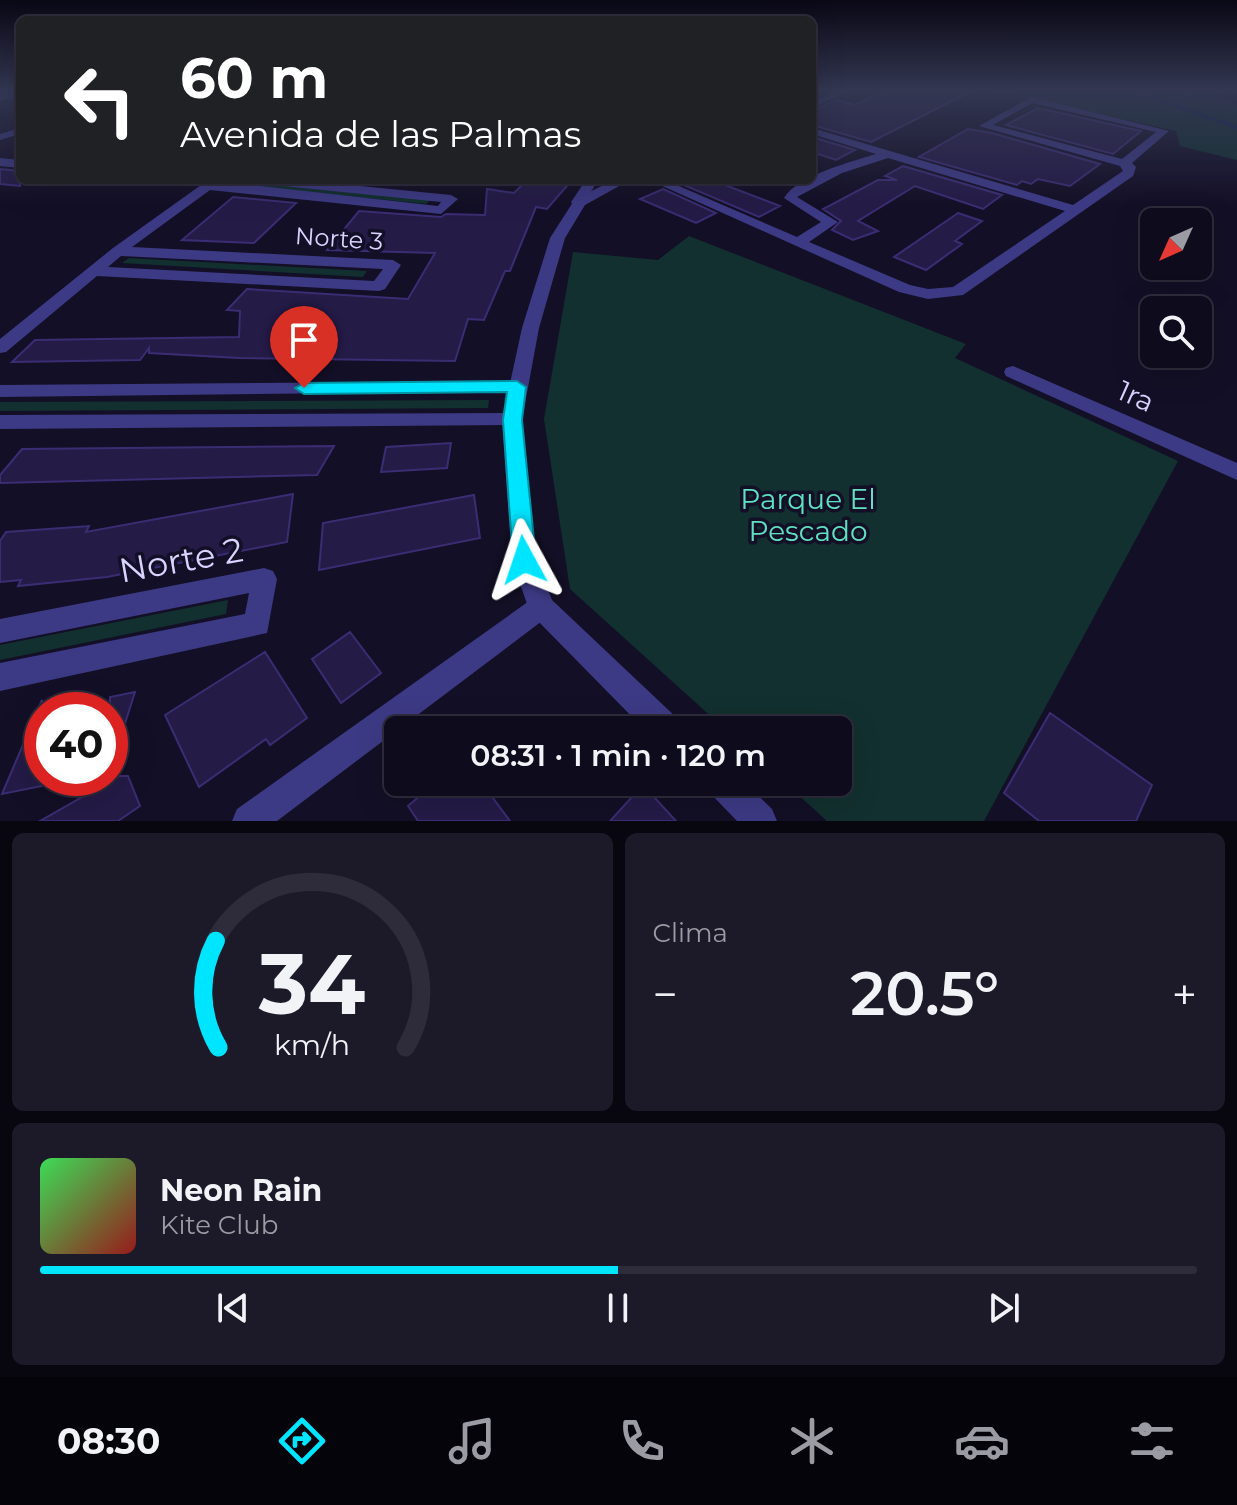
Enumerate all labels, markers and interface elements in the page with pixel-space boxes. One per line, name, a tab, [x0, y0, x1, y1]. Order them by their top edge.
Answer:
text: 60 m	[180, 44, 328, 112]
icon: left	[48, 48, 152, 152]
text: Avenida de las Palmas	[180, 112, 581, 156]
north arrow	[1140, 208, 1212, 280]
map controls	[1140, 208, 1212, 368]
street label: Norte 3	[294, 221, 384, 256]
button: search	[1140, 296, 1212, 368]
pin	[270, 306, 338, 388]
icon: arrive	[282, 318, 326, 362]
street label: 1ra	[1112, 373, 1160, 419]
park label: Parque El Pescado	[740, 482, 876, 548]
position arrow	[482, 518, 566, 602]
street label: Norte 2	[116, 528, 246, 592]
speed limit sign: 40	[24, 692, 128, 796]
text: 08:31 · 1 min · 120 m	[470, 737, 766, 774]
text: Clima	[653, 917, 728, 949]
text: 34	[258, 933, 366, 1035]
text: 20.5°	[850, 957, 999, 1030]
text: −	[653, 967, 678, 1021]
text: +	[1172, 967, 1197, 1021]
text: km/h	[274, 1027, 350, 1062]
text: Neon Rain	[160, 1172, 322, 1209]
text: Kite Club	[160, 1209, 278, 1241]
icon: previous	[211, 1286, 255, 1330]
icon: pause	[596, 1286, 640, 1330]
icon: next	[982, 1286, 1026, 1330]
icon: directions	[274, 1413, 330, 1469]
icon: music	[444, 1413, 500, 1469]
icon: phone	[614, 1413, 670, 1469]
icon: climate	[784, 1413, 840, 1469]
icon: car	[954, 1413, 1010, 1469]
icon: filters	[1124, 1413, 1180, 1469]
text: 08:30	[57, 1419, 160, 1463]

